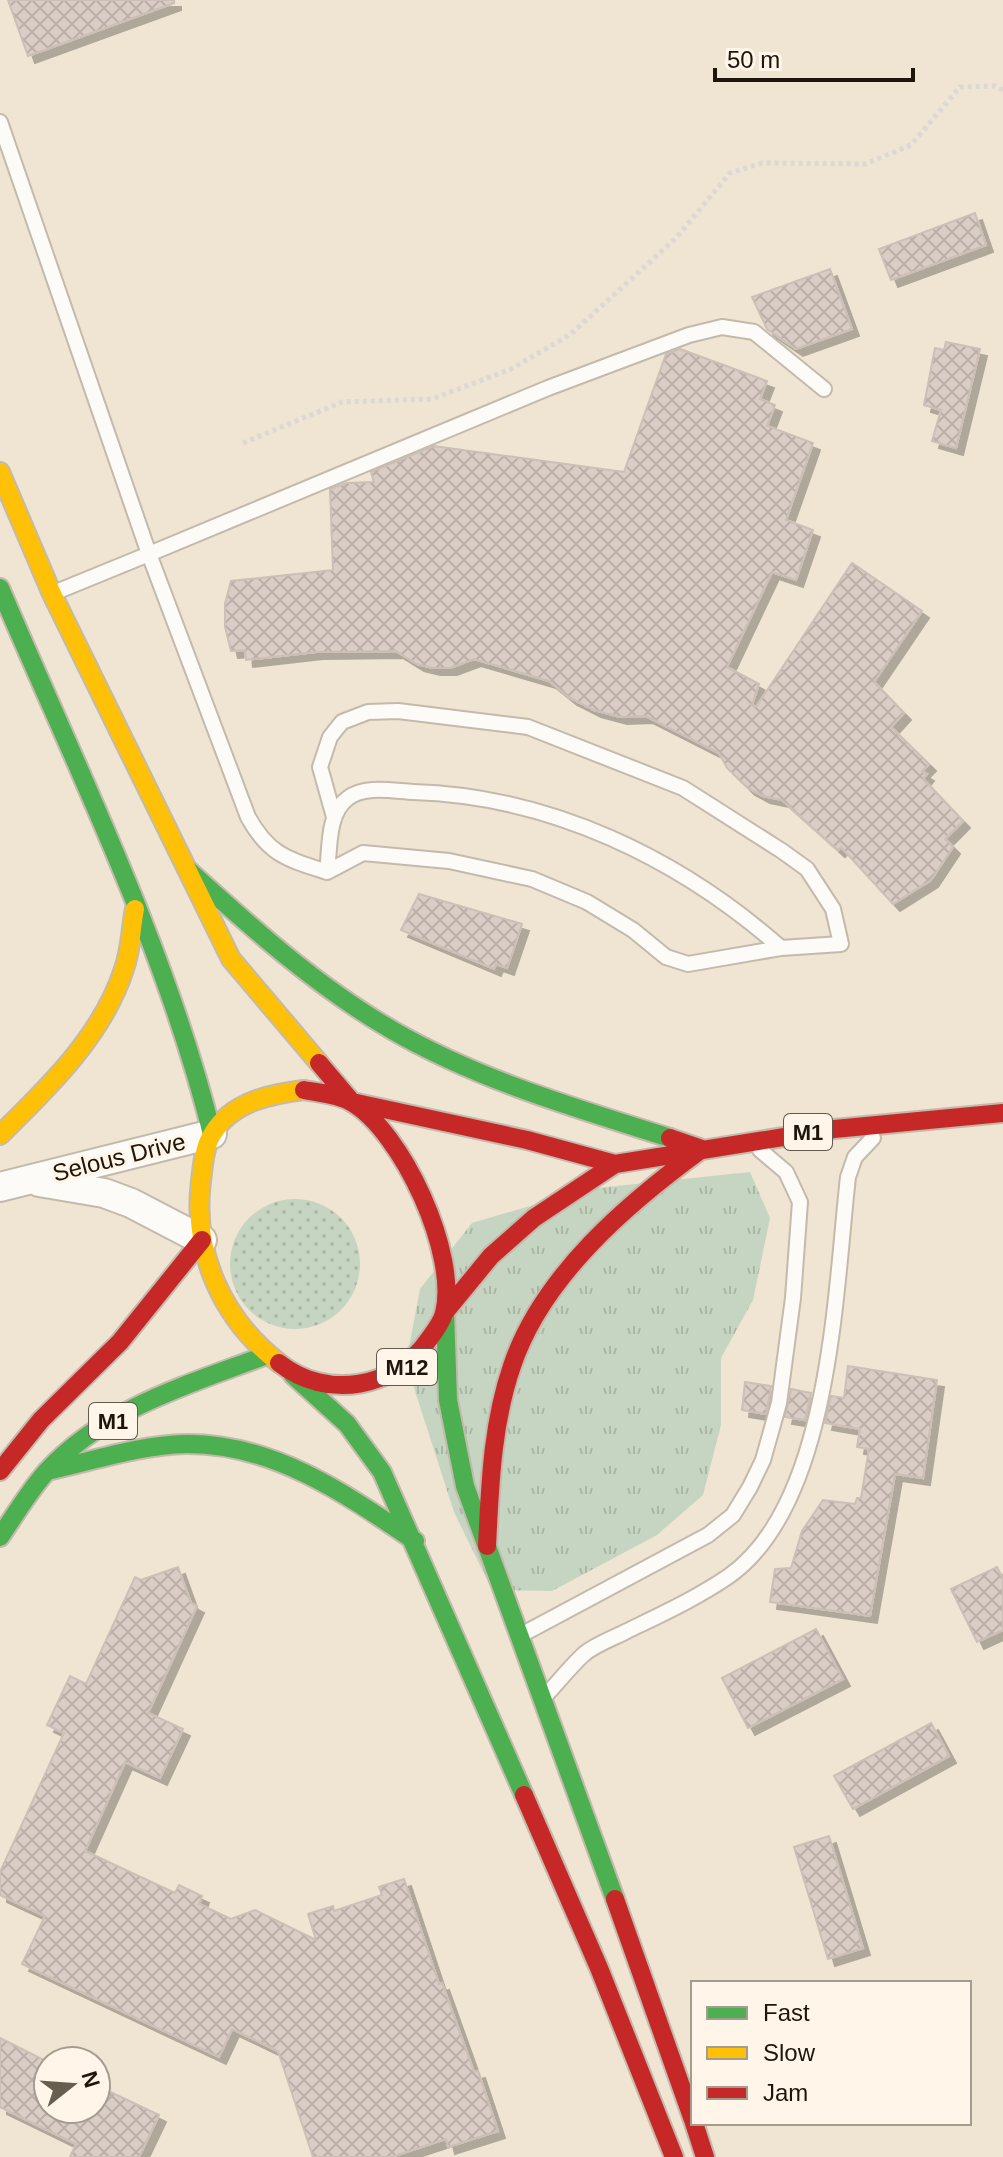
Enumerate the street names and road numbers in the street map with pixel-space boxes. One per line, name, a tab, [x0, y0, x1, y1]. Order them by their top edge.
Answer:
road number: M1	[784, 1114, 832, 1150]
street label: Selous Drive	[50, 1127, 188, 1187]
road number: M12	[377, 1349, 437, 1385]
road number: M1	[89, 1403, 137, 1439]

